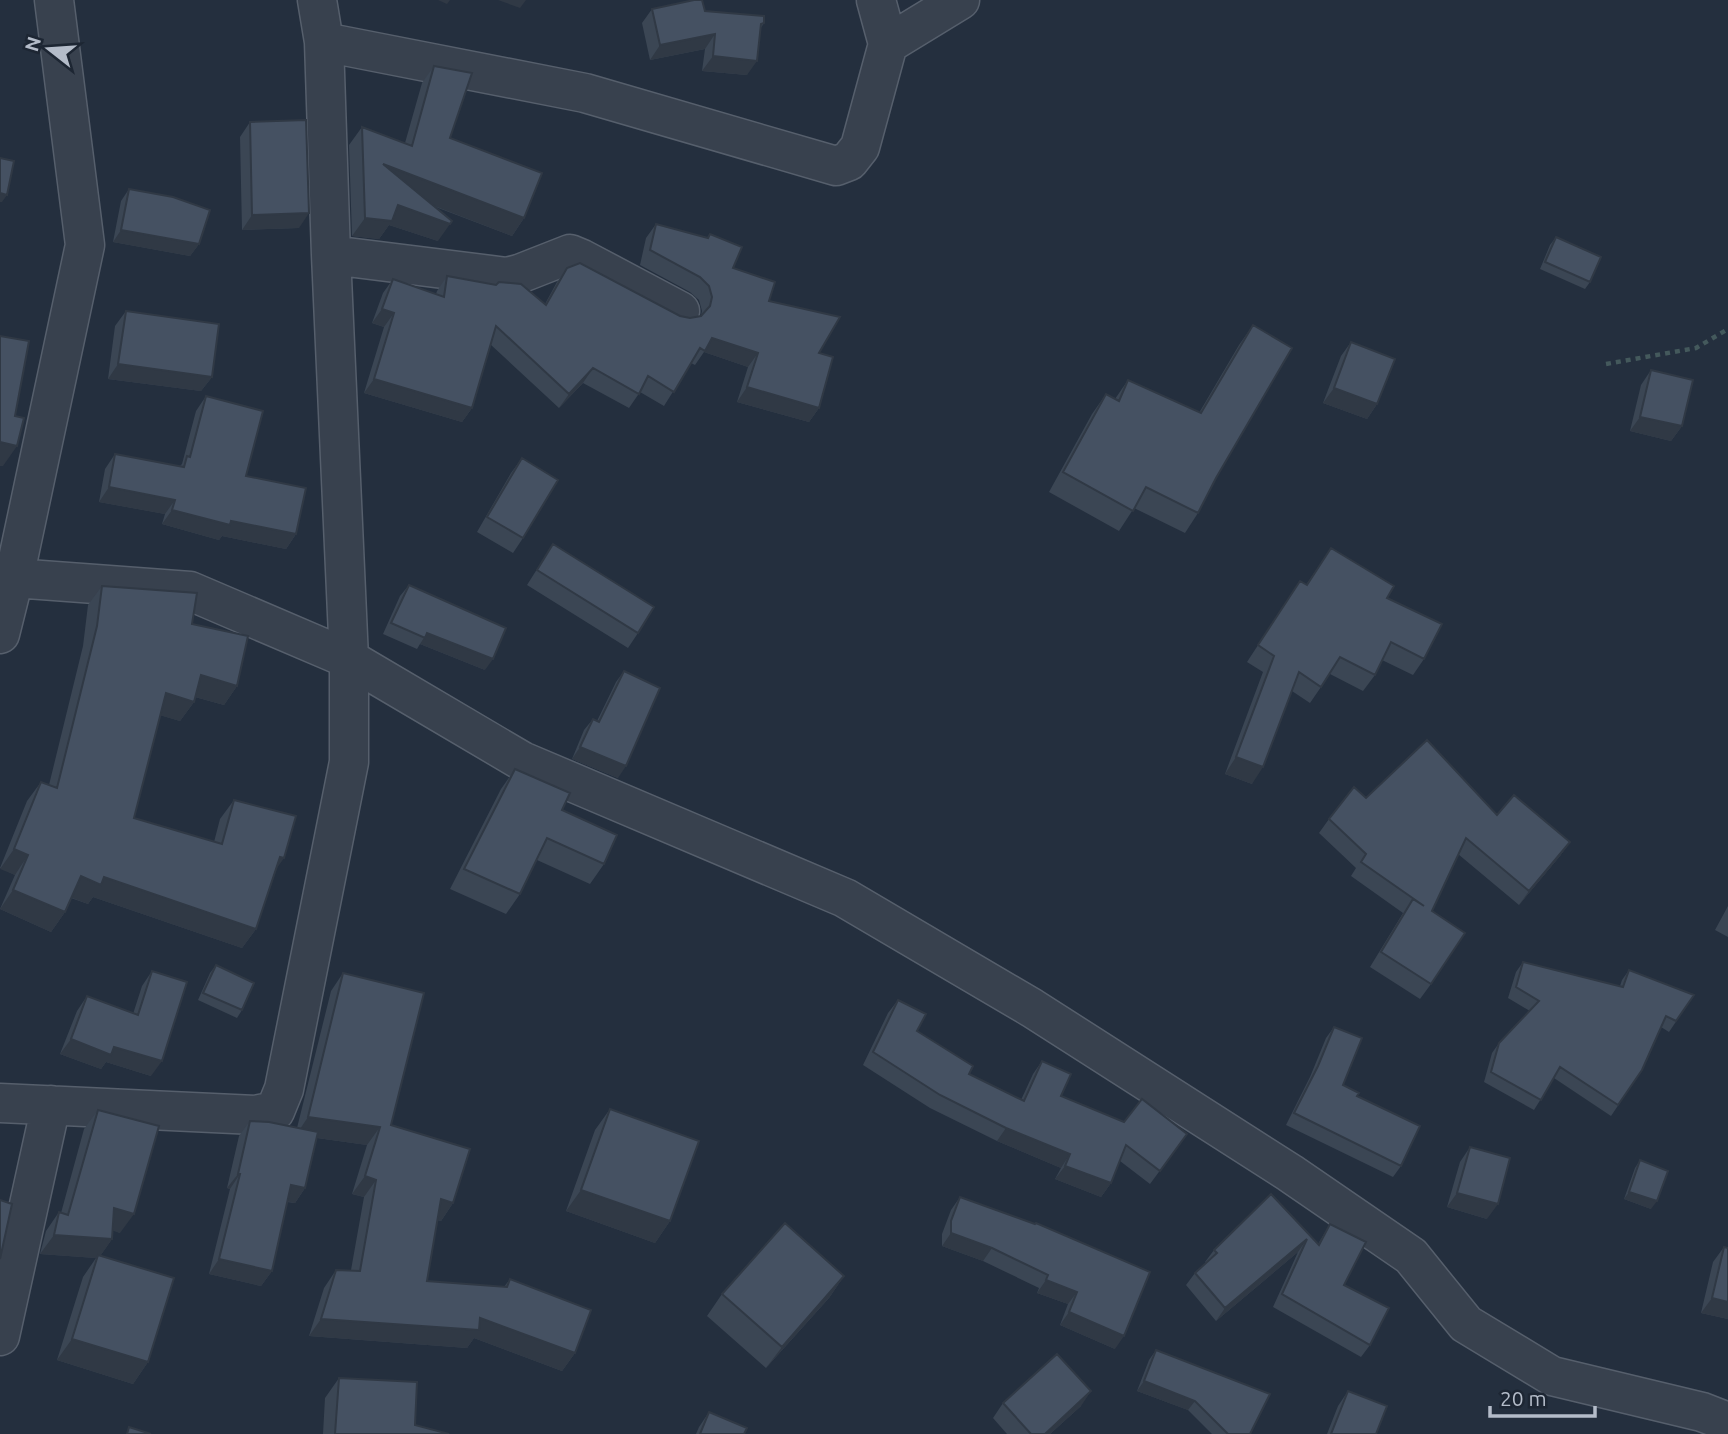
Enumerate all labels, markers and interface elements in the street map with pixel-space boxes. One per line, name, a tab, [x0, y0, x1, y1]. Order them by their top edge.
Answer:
north arrow	[14, 14, 84, 84]
text: N	[20, 34, 45, 54]
scale bar	[1490, 1374, 1595, 1418]
text: 20 m	[1500, 1386, 1547, 1410]

